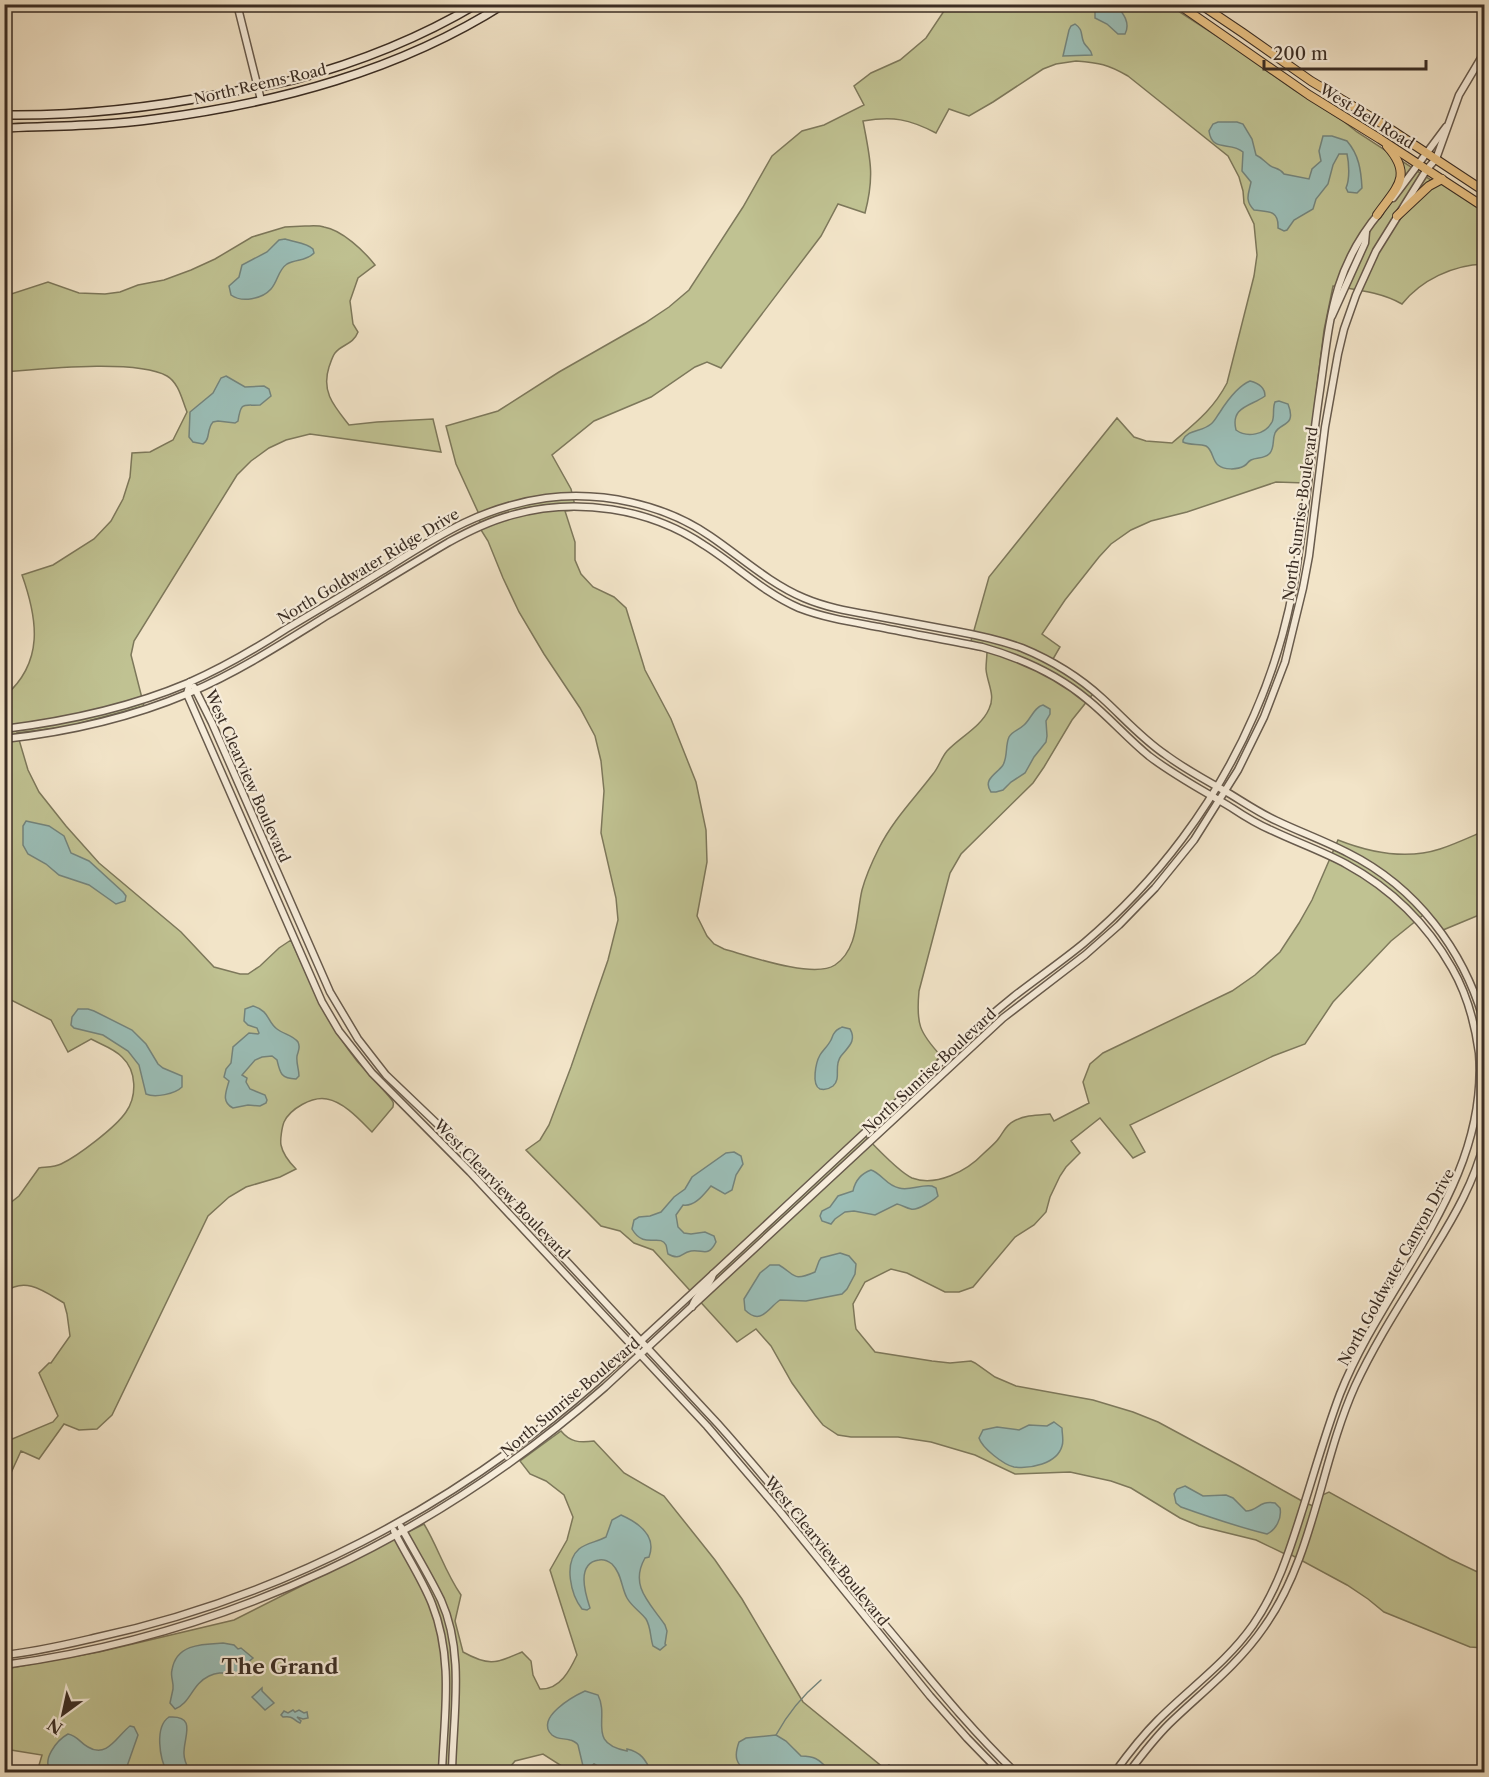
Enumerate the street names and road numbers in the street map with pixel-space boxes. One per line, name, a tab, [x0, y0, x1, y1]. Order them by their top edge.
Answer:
street label: North Reems Road	[192, 60, 328, 108]
street label: West Bell Road	[1315, 79, 1418, 153]
street label: North Sunrise Boulevard	[1278, 426, 1322, 602]
street label: North Goldwater Ridge Drive	[274, 504, 462, 628]
street label: West Clearview Boulevard	[201, 686, 295, 865]
street label: North Sunrise Boulevard	[858, 1004, 1000, 1138]
street label: West Clearview Boulevard	[429, 1114, 574, 1263]
street label: North Goldwater Canyon Drive	[1334, 1165, 1458, 1369]
street label: North Sunrise Boulevard	[496, 1333, 644, 1461]
street label: West Clearview Boulevard	[760, 1472, 893, 1630]

